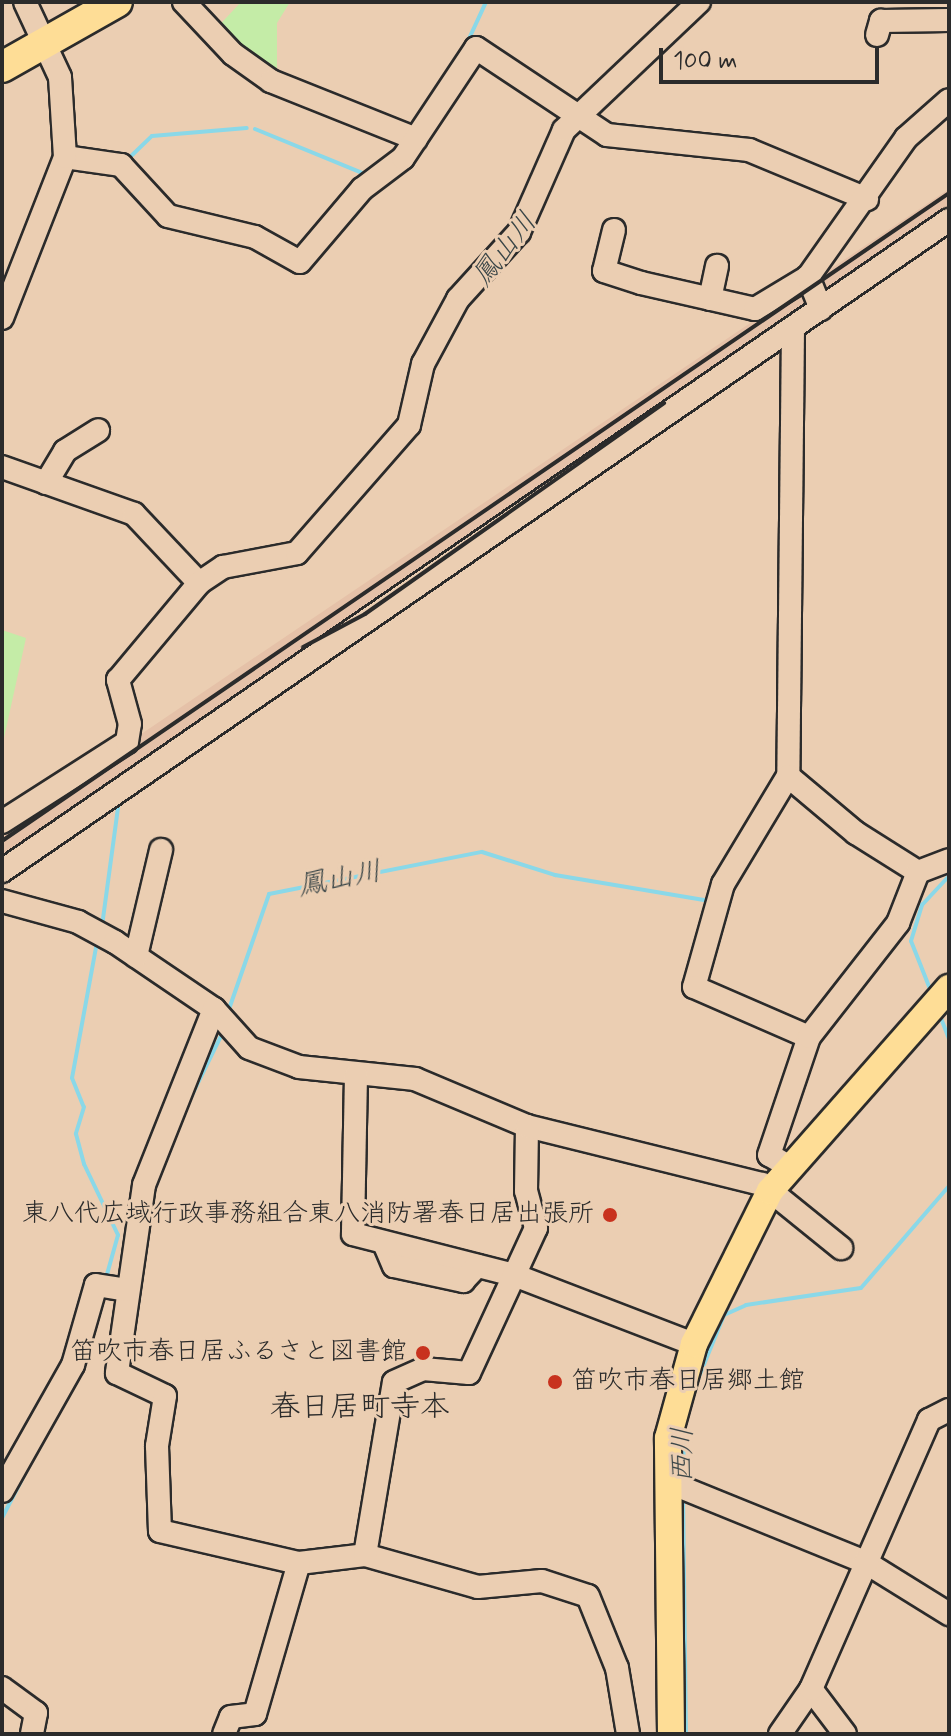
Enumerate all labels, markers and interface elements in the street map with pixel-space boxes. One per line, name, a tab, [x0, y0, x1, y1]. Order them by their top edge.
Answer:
scale bar	[663, 32, 883, 82]
text: 100 m	[673, 46, 737, 77]
water label: 鳳山川	[467, 207, 545, 293]
water label: 鳳山川	[296, 855, 384, 905]
place label: 東八代広域行政事務組合東八消防署春日居出張所	[22, 1199, 594, 1231]
marker: 東八代広域行政事務組合東八消防署春日居出張所	[601, 1206, 619, 1224]
place label: 笛吹市春日居ふるさと図書館	[69, 1337, 407, 1369]
marker: 笛吹市春日居ふるさと図書館	[414, 1344, 432, 1362]
place label: 笛吹市春日居郷土館	[571, 1366, 805, 1398]
marker: 笛吹市春日居郷土館	[546, 1373, 564, 1391]
district label: 春日居町寺本	[270, 1390, 450, 1426]
water label: 西川	[667, 1427, 701, 1483]

